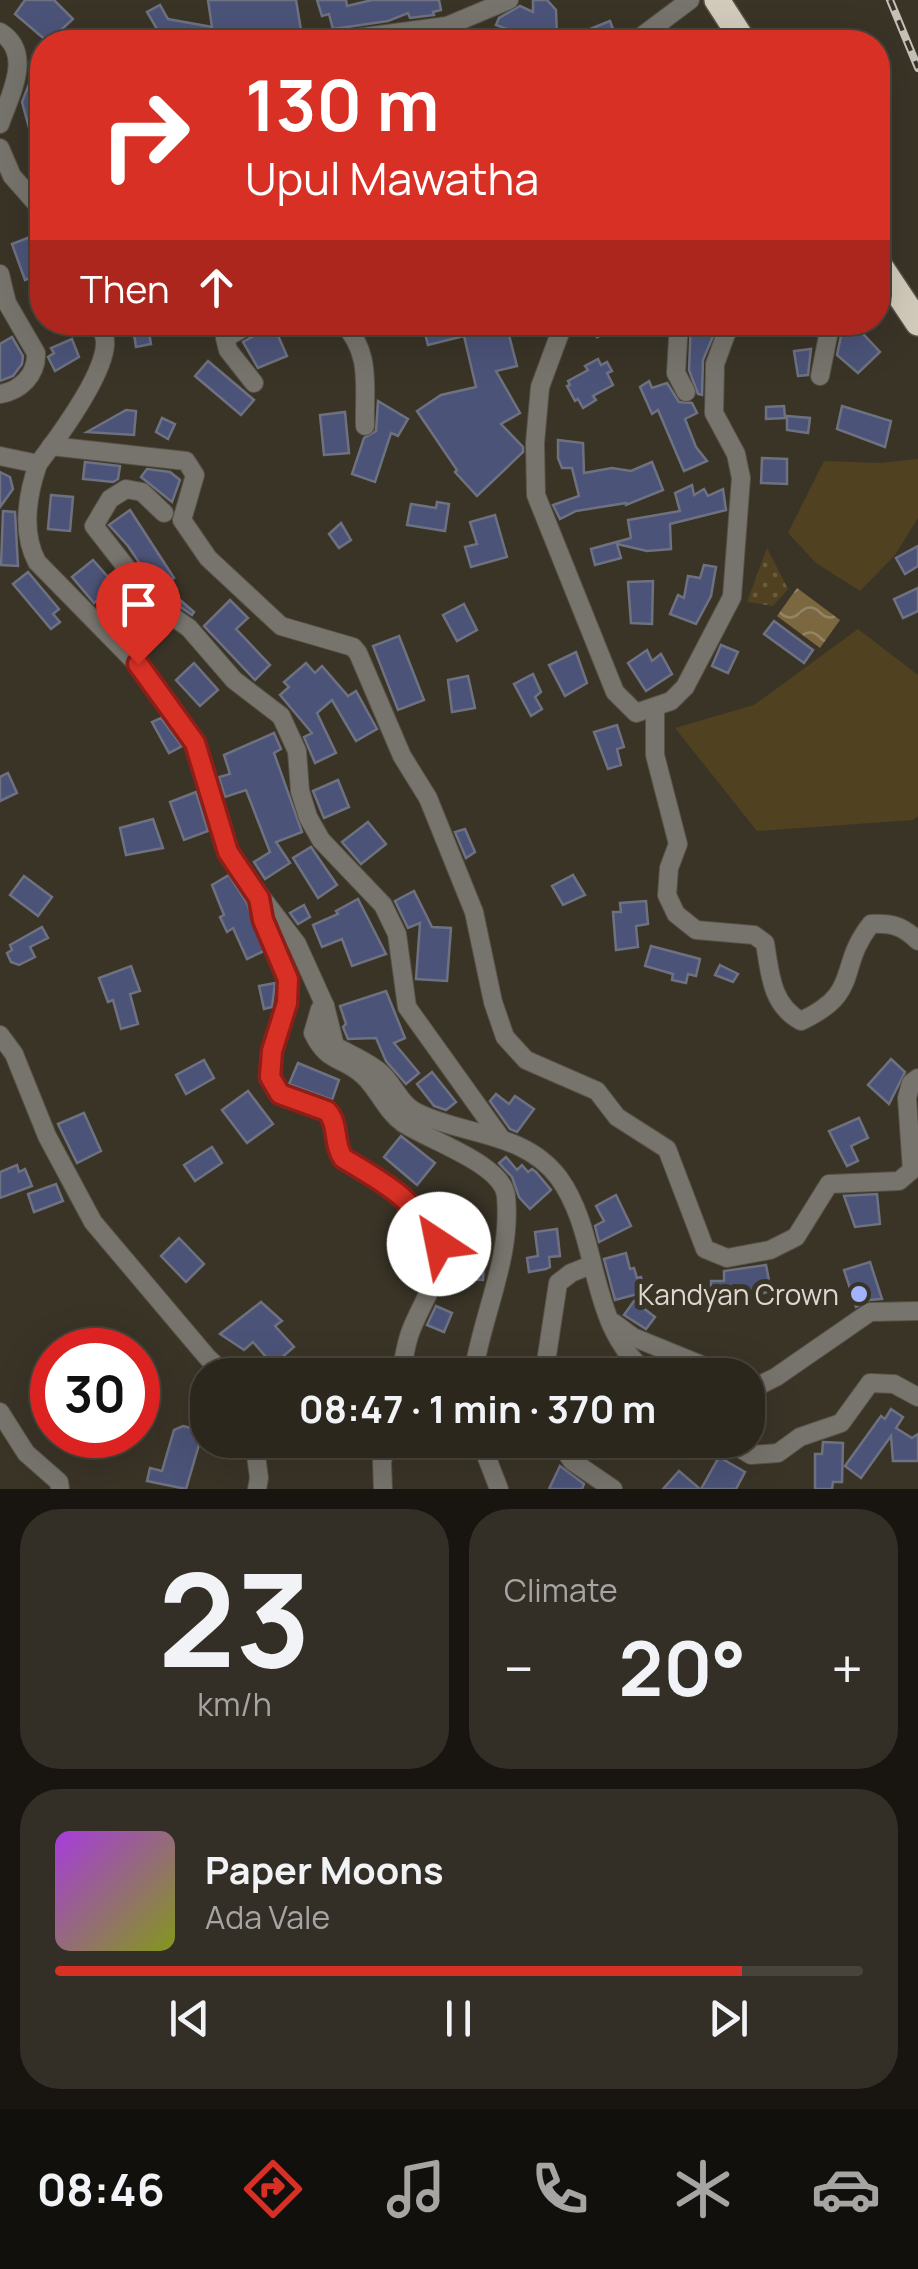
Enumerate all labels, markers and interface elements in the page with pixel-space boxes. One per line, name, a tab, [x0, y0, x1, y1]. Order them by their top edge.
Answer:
text: 130 m	[245, 56, 439, 152]
icon: right	[80, 70, 210, 200]
text: Upul Mawatha	[245, 147, 539, 209]
icon: ahead	[189, 260, 244, 315]
text: Then	[80, 262, 169, 314]
pin	[96, 562, 181, 665]
icon: arrive	[111, 577, 166, 632]
position arrow	[387, 1192, 491, 1296]
place label: Kandyan Crown	[638, 1275, 839, 1313]
marker: Kandyan Crown	[848, 1283, 870, 1305]
speed limit sign: 30	[30, 1328, 160, 1458]
text: 08:47 · 1 min · 370 m	[299, 1382, 656, 1434]
text: 23	[158, 1528, 311, 1706]
text: Climate	[504, 1568, 618, 1612]
text: 20°	[619, 1616, 746, 1719]
text: −	[504, 1630, 534, 1706]
text: +	[831, 1630, 863, 1706]
text: km/h	[197, 1682, 272, 1726]
text: Paper Moons	[205, 1843, 444, 1895]
text: Ada Vale	[205, 1895, 330, 1939]
icon: previous	[162, 1991, 217, 2046]
icon: pause	[431, 1991, 486, 2046]
icon: next	[701, 1991, 756, 2046]
icon: directions	[238, 2154, 308, 2224]
icon: music	[381, 2154, 451, 2224]
icon: phone	[525, 2154, 595, 2224]
icon: climate	[668, 2154, 738, 2224]
icon: car	[811, 2154, 881, 2224]
text: 08:46	[37, 2158, 165, 2220]

